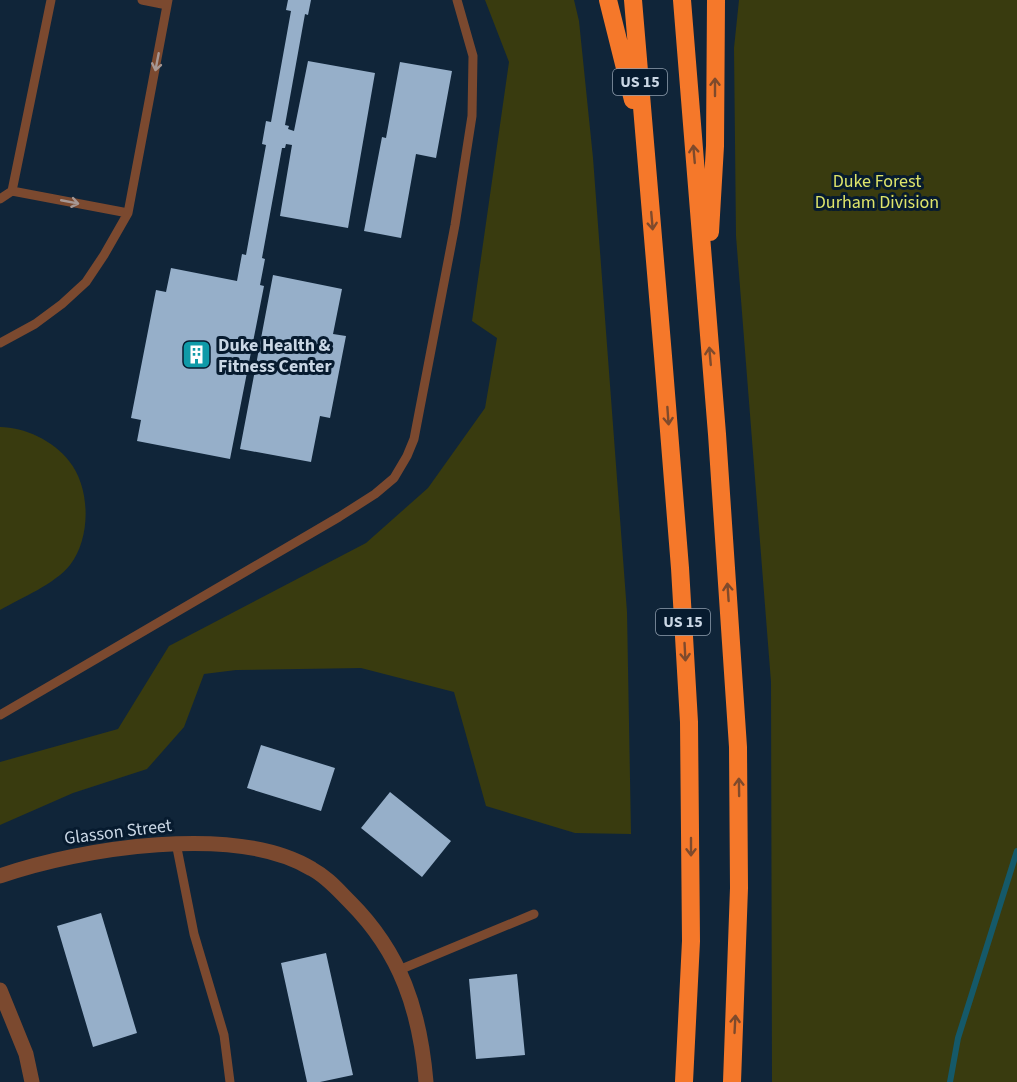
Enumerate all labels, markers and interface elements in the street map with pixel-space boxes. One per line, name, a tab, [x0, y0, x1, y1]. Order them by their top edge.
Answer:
one-way arrow	[151, 52, 162, 71]
road number: US 15	[613, 69, 667, 95]
one-way arrow	[709, 78, 721, 98]
one-way arrow	[688, 145, 699, 165]
park label: Duke Forest Durham Division	[815, 169, 939, 215]
one-way arrow	[60, 197, 79, 208]
one-way arrow	[647, 211, 658, 231]
place label: Duke Health & Fitness Center	[218, 333, 332, 379]
building icon: Duke Health & Fitness Center	[181, 339, 213, 371]
one-way arrow	[705, 346, 716, 366]
one-way arrow	[663, 405, 674, 425]
one-way arrow	[723, 583, 734, 602]
road number: US 15	[656, 609, 710, 635]
one-way arrow	[679, 642, 690, 662]
one-way arrow	[733, 777, 745, 797]
street label: Glasson Street	[63, 813, 173, 851]
one-way arrow	[685, 837, 697, 857]
one-way arrow	[729, 1014, 740, 1034]

